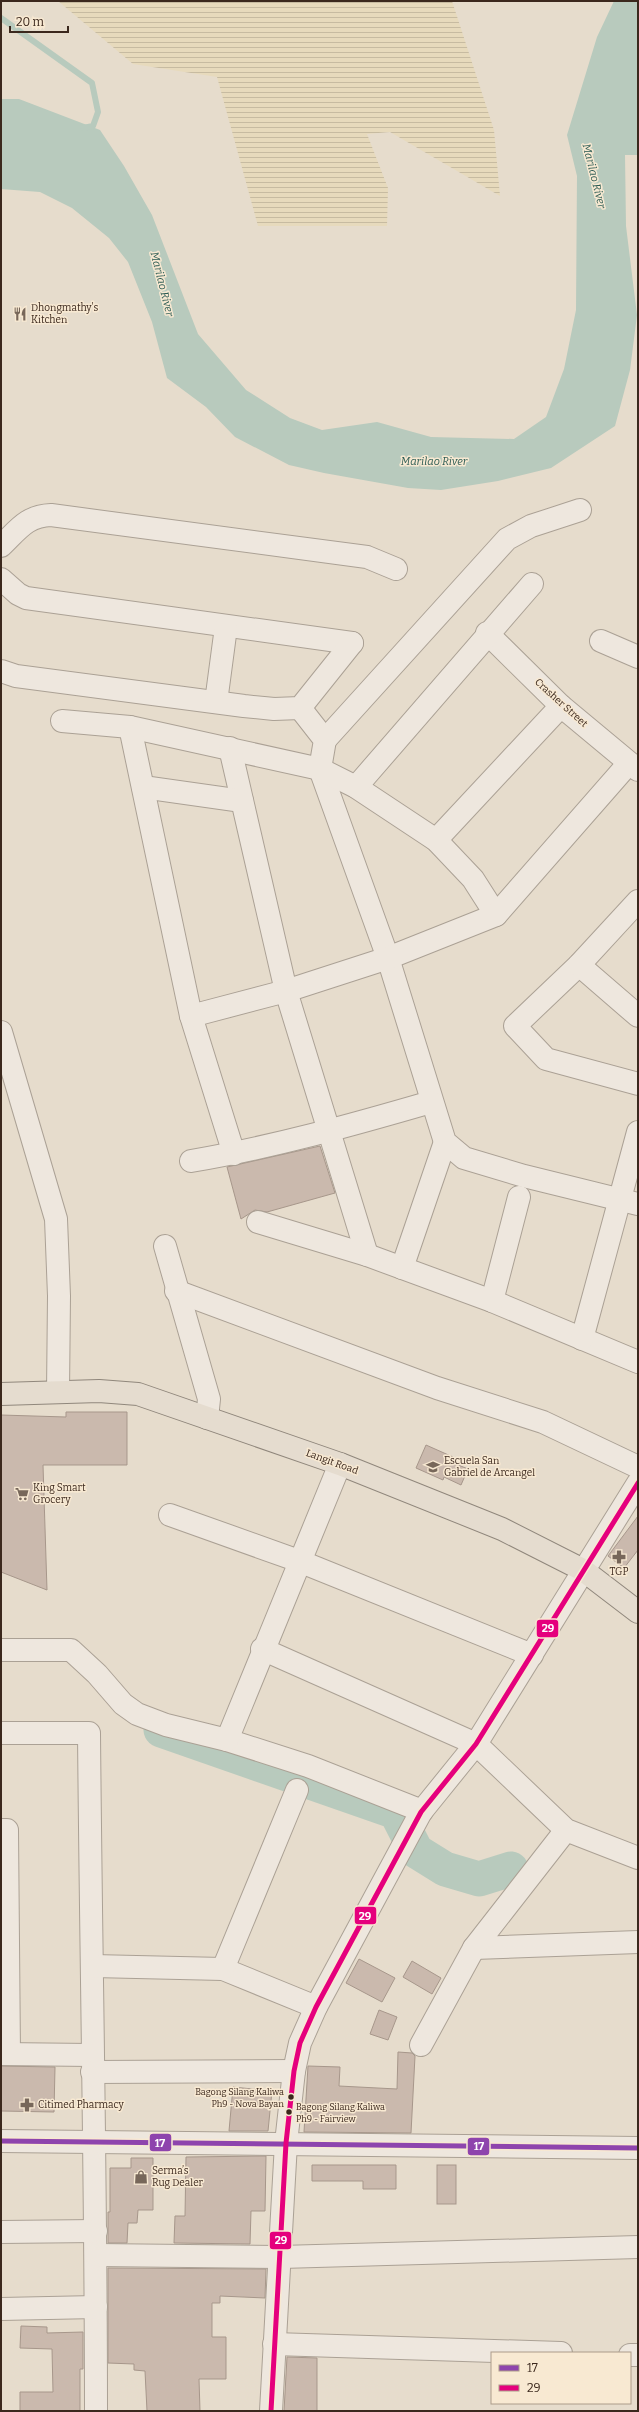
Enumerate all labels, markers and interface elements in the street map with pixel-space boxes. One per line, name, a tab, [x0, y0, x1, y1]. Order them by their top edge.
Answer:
scale bar	[10, 8, 68, 34]
text: 20 m	[16, 15, 45, 29]
water label: Marilao River	[580, 142, 608, 210]
water label: Marilao River	[148, 250, 176, 318]
place label: Dhongmathy's Kitchen	[31, 302, 98, 326]
restaurant icon: Dhongmathy's Kitchen	[12, 306, 28, 322]
water label: Marilao River	[401, 455, 468, 468]
street label: Crasher Street	[532, 676, 590, 730]
street label: Langit Road	[304, 1447, 360, 1477]
place label: Escuela San Gabriel de Arcangel	[444, 1455, 535, 1479]
school or university icon: Escuela San Gabriel de Arcangel	[425, 1459, 441, 1475]
place label: King Smart Grocery	[33, 1482, 86, 1506]
supermarket icon: King Smart Grocery	[14, 1486, 30, 1502]
pharmacy icon: TGP	[611, 1549, 627, 1565]
place label: TGP	[610, 1566, 628, 1578]
line badge: 29	[536, 1619, 559, 1638]
text: 29	[542, 1622, 555, 1635]
line badge: 29	[354, 1906, 377, 1925]
text: 29	[359, 1910, 372, 1923]
place label: Bagong Silang Kaliwa Ph9 - Nova Bayan	[195, 2087, 284, 2109]
marker: Bagong Silang Kaliwa Ph9 - Nova Bayan	[286, 2092, 296, 2102]
pharmacy icon: Citimed Pharmacy	[19, 2097, 35, 2113]
place label: Citimed Pharmacy	[38, 2099, 124, 2111]
place label: Bagong Silang Kaliwa Ph9 - Fairview	[296, 2102, 385, 2124]
marker: Bagong Silang Kaliwa Ph9 - Fairview	[284, 2107, 294, 2117]
line badge: 17	[149, 2133, 172, 2152]
text: 17	[155, 2137, 165, 2150]
line badge: 17	[467, 2137, 490, 2156]
text: 17	[474, 2140, 484, 2153]
place label: Serma’s Rug Dealer	[152, 2165, 204, 2189]
shop icon: Serma’s Rug Dealer	[133, 2169, 149, 2185]
line badge: 29	[269, 2231, 292, 2250]
text: 29	[275, 2234, 288, 2247]
legend	[491, 2352, 631, 2404]
text: 17	[527, 2361, 538, 2375]
text: 29	[527, 2381, 541, 2395]

